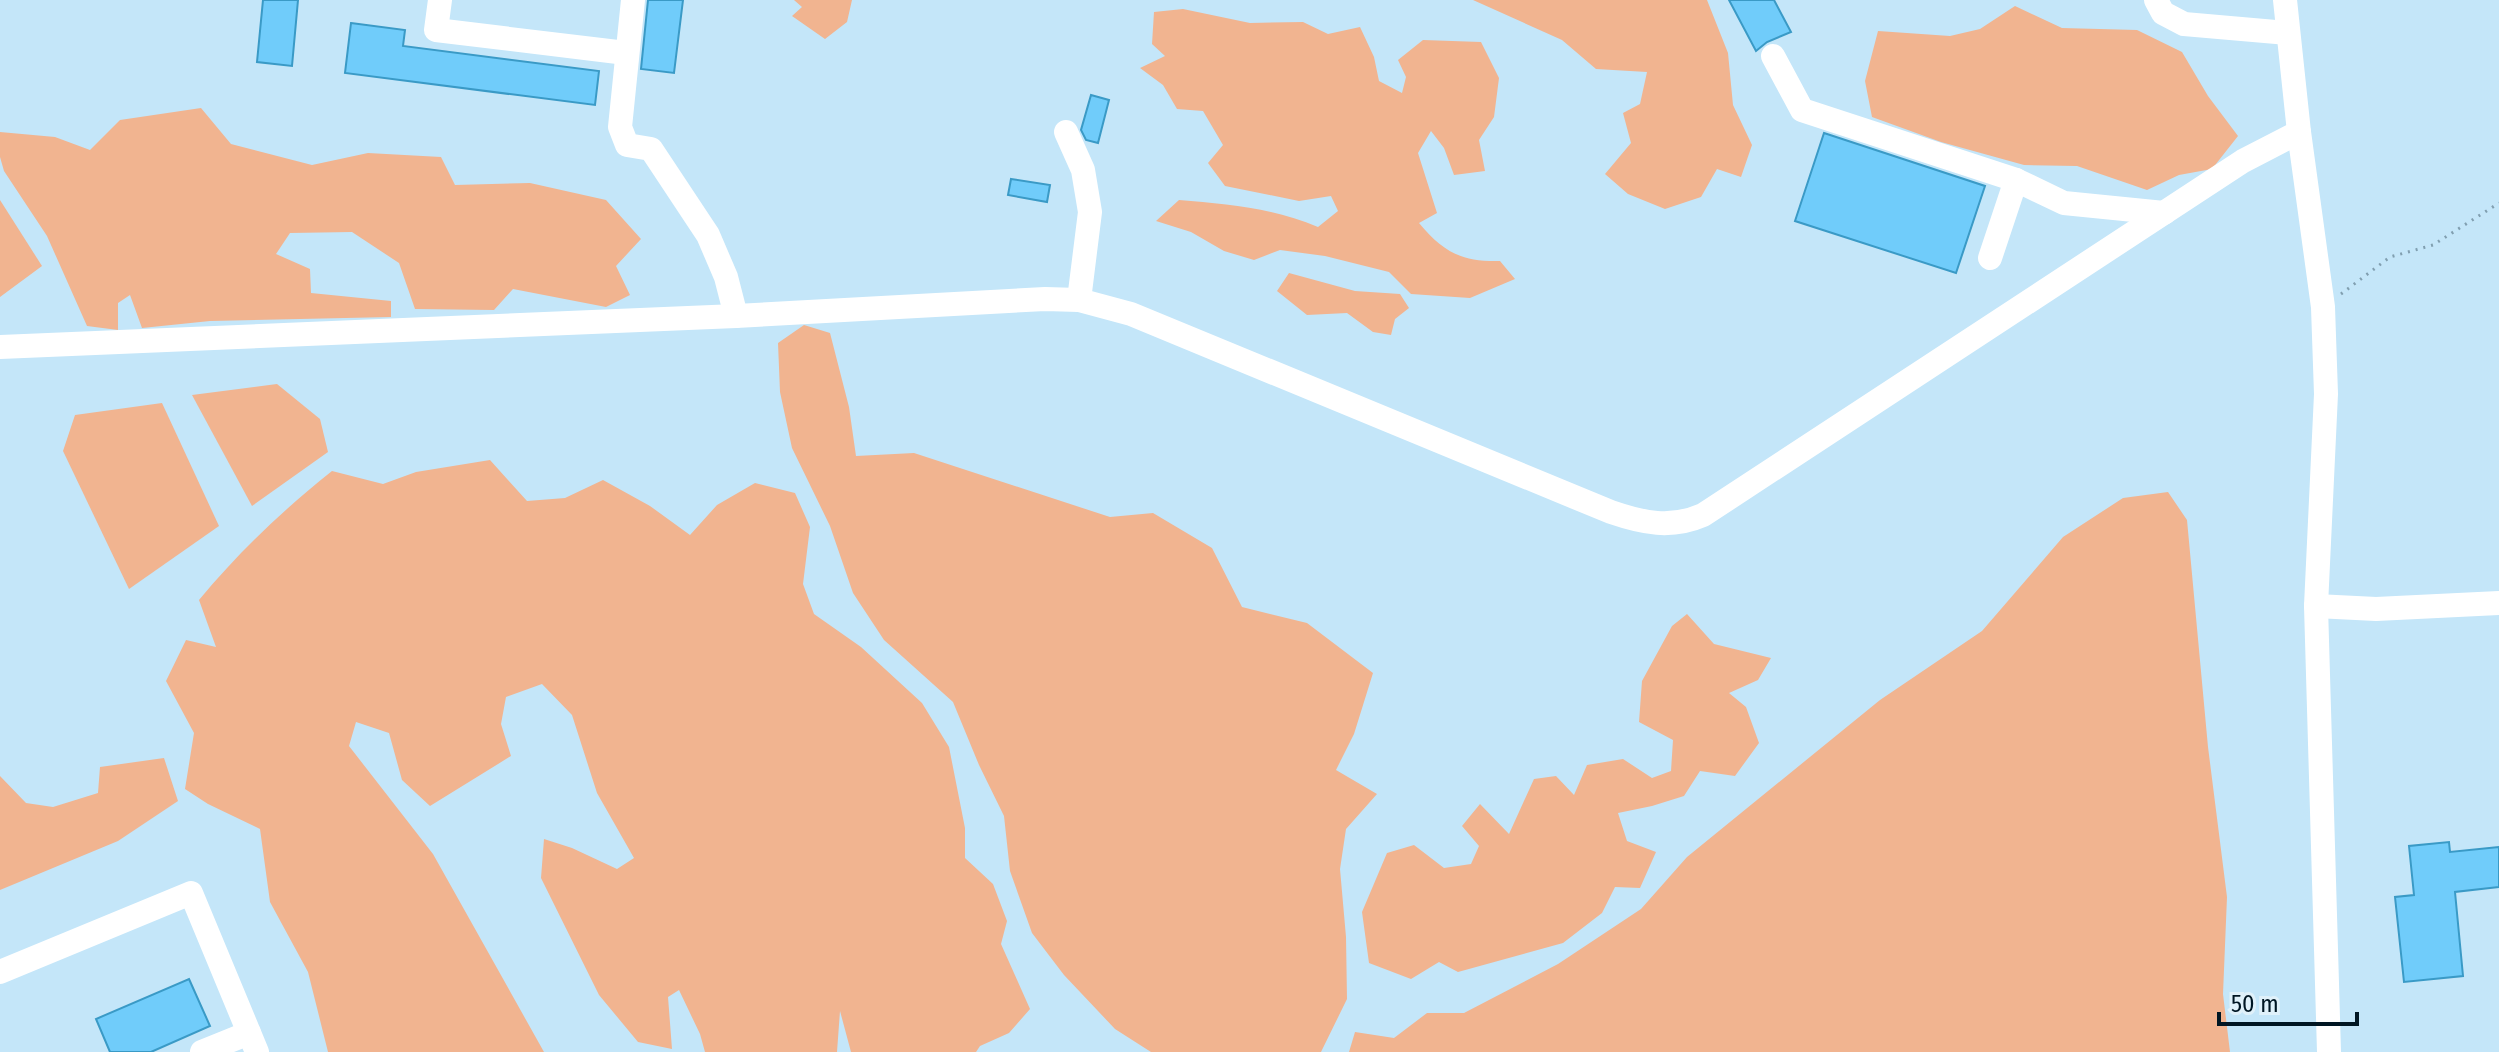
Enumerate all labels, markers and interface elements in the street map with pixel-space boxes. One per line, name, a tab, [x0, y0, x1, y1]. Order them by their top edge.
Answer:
scale bar	[2219, 976, 2357, 1026]
text: 50 m	[2231, 990, 2279, 1018]

